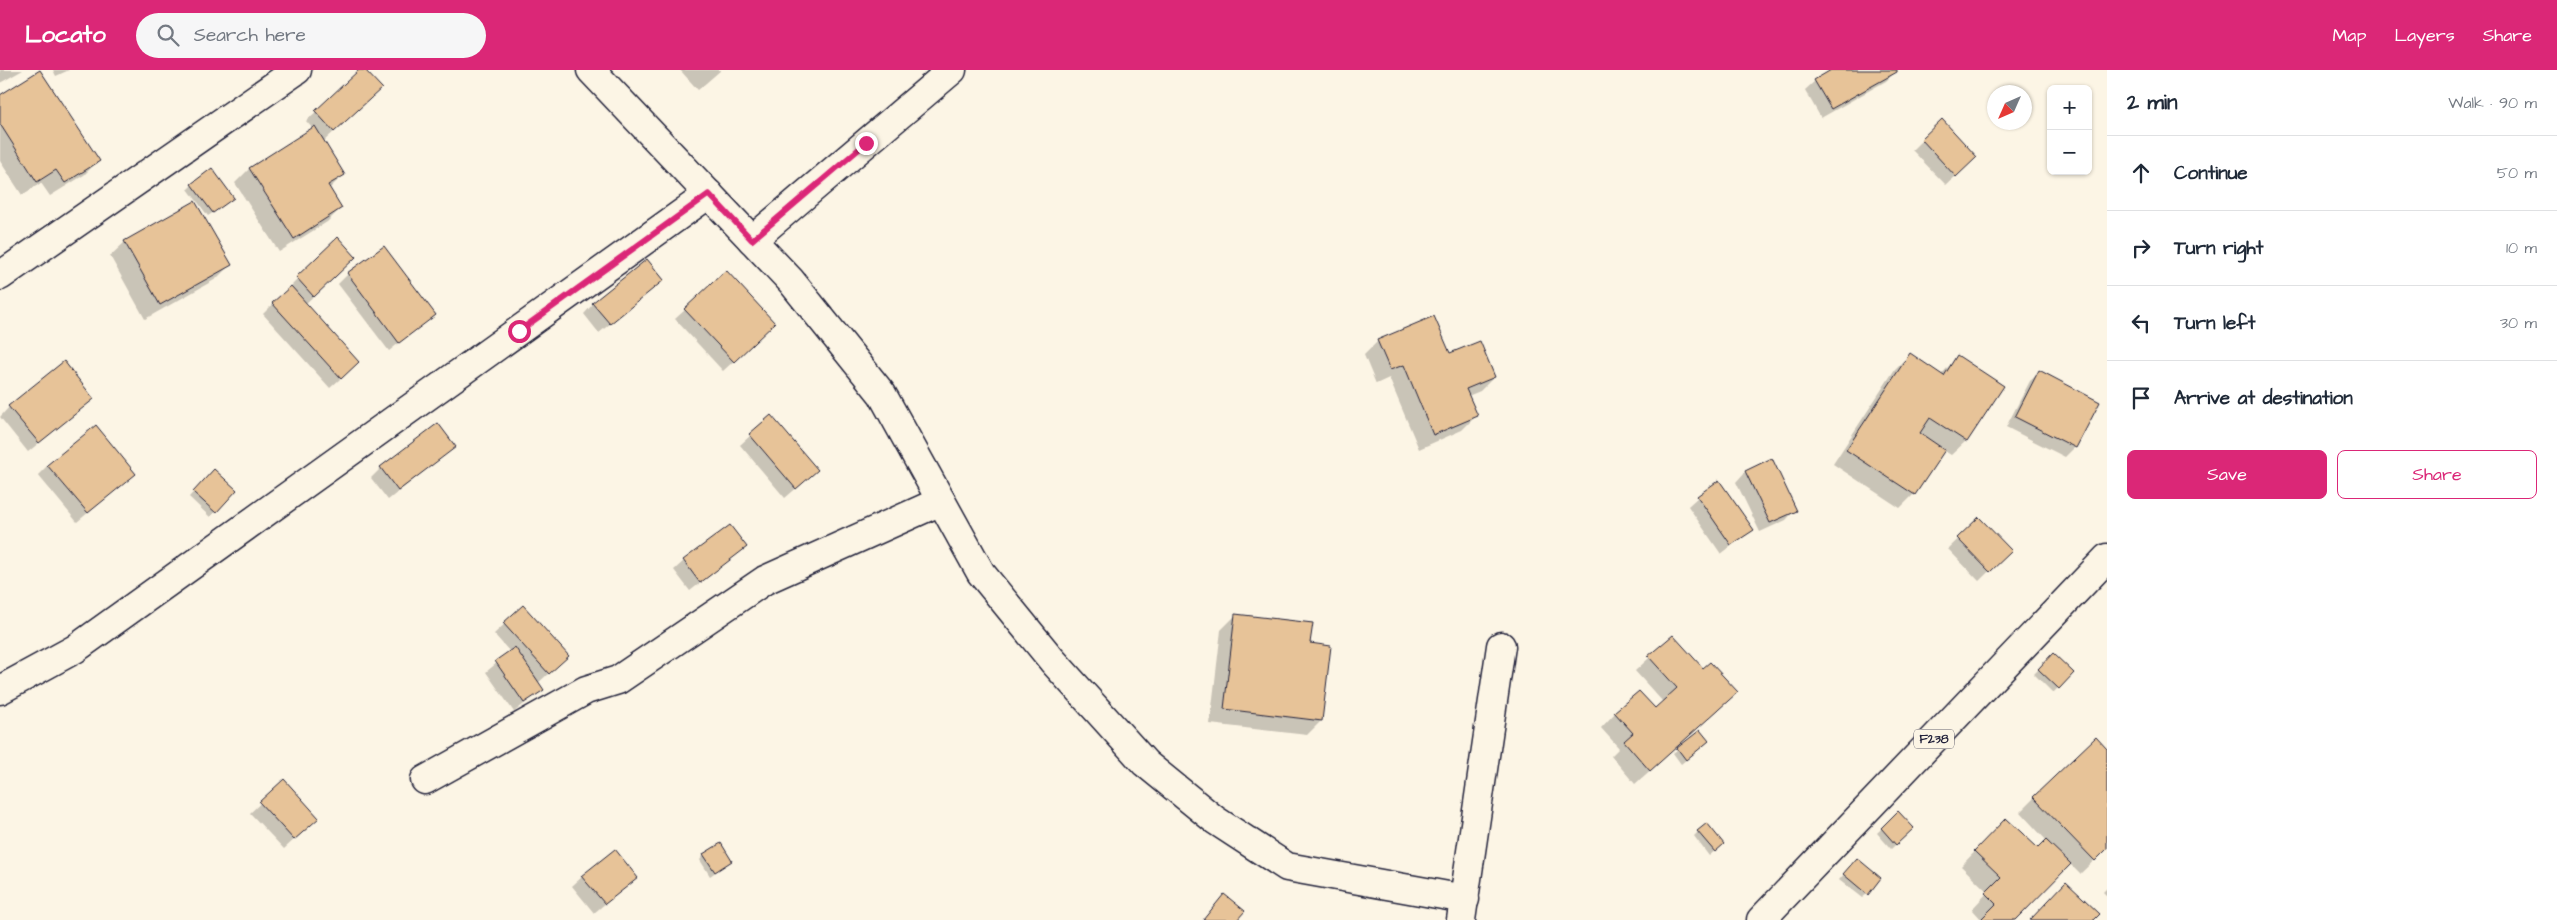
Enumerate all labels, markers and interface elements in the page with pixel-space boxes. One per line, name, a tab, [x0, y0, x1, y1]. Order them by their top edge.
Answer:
search box	[136, 13, 486, 58]
text: Locato	[25, 18, 106, 52]
icon: search	[154, 21, 182, 49]
text: Search here	[194, 22, 306, 49]
text: Map	[2332, 23, 2366, 48]
text: Layers	[2394, 23, 2455, 48]
text: Share	[2483, 23, 2532, 48]
north arrow	[1987, 85, 2032, 130]
map controls	[2047, 85, 2092, 175]
button: +	[2047, 85, 2092, 130]
text: 2 min	[2127, 88, 2177, 117]
text: Walk · 90 m	[2448, 92, 2537, 114]
button: −	[2047, 130, 2092, 175]
route end	[855, 132, 878, 155]
icon: ahead	[2127, 159, 2155, 187]
text: Continue	[2174, 160, 2248, 187]
text: 50 m	[2497, 162, 2537, 184]
icon: right	[2127, 234, 2155, 262]
text: Turn right	[2174, 235, 2263, 262]
text: 10 m	[2506, 237, 2537, 259]
icon: left	[2127, 309, 2155, 337]
text: Turn left	[2174, 310, 2255, 337]
text: 30 m	[2500, 312, 2537, 334]
route start	[508, 320, 531, 343]
icon: arrive	[2127, 384, 2155, 412]
text: Arrive at destination	[2174, 385, 2353, 412]
button: Save	[2127, 450, 2327, 499]
button: Share	[2337, 450, 2537, 499]
road number: F238	[1914, 730, 1954, 749]

